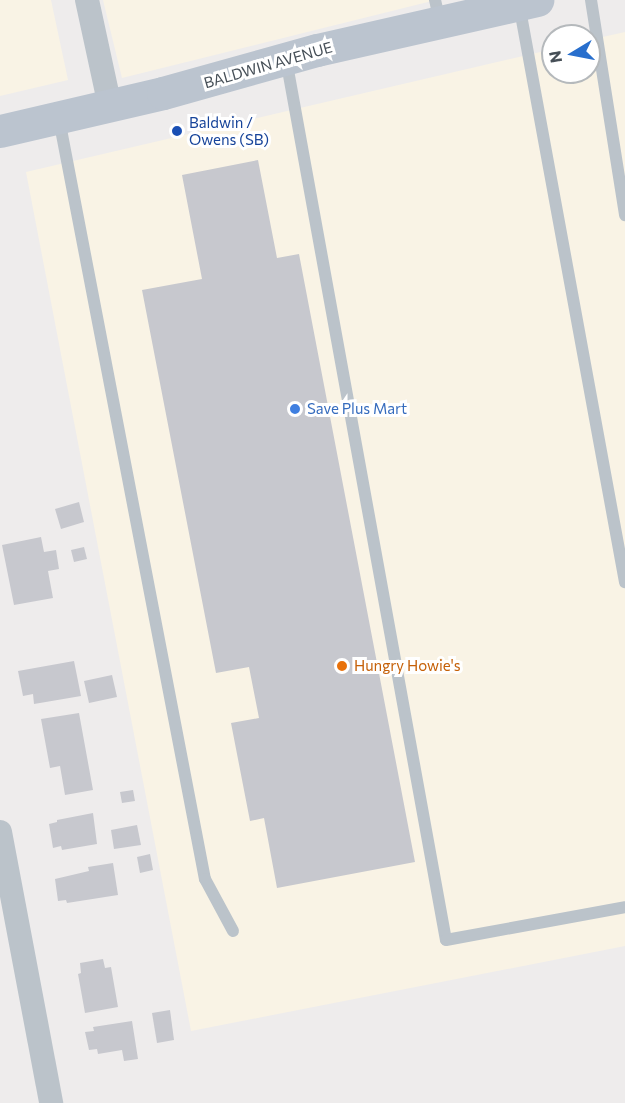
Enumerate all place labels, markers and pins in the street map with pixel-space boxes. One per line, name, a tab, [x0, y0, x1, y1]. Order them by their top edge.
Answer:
place label: Baldwin / Owens (SB)	[189, 113, 269, 148]
marker: Baldwin / Owens (SB)	[170, 124, 184, 138]
place label: Save Plus Mart	[307, 400, 407, 418]
marker: Save Plus Mart	[288, 402, 302, 416]
place label: Hungry Howie's	[354, 657, 461, 675]
marker: Hungry Howie's	[335, 659, 349, 673]

